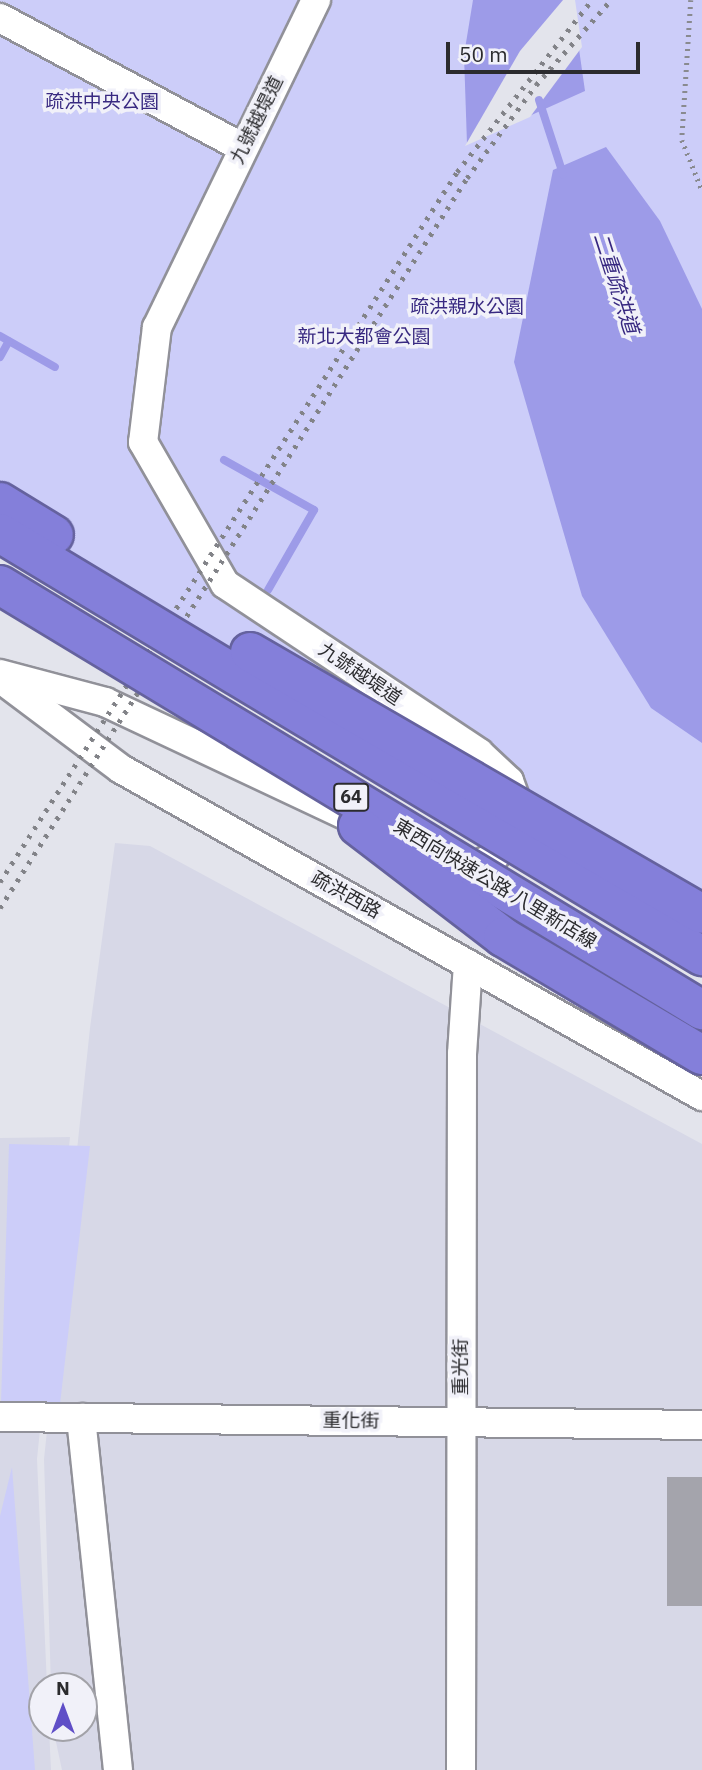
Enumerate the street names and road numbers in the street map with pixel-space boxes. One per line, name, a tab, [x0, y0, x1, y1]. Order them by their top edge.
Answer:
street label: 九號越堤道	[226, 72, 288, 168]
street label: 九號越堤道	[314, 638, 406, 710]
road number: 64	[332, 782, 370, 812]
street label: 東西向快速公路 八里新店線	[389, 814, 601, 954]
street label: 疏洪西路	[307, 867, 385, 923]
street label: 重光街	[450, 1339, 472, 1395]
street label: 重化街	[322, 1409, 380, 1433]

